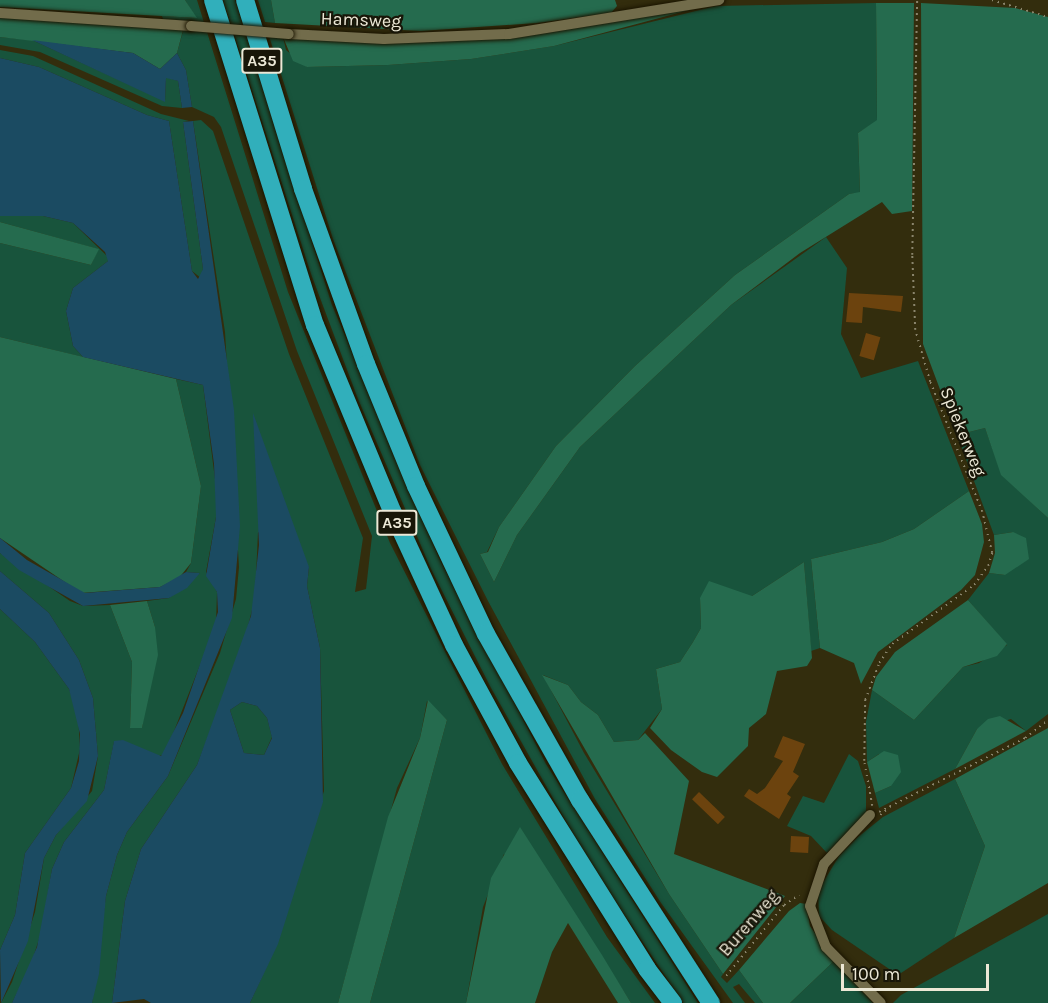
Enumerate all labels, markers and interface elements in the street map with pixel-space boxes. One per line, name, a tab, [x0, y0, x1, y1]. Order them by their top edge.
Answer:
street label: Hamsweg	[320, 8, 402, 32]
road number: A35	[241, 48, 283, 74]
street label: Spiekerweg	[935, 384, 991, 480]
road number: A35	[376, 510, 418, 536]
street label: Burenweg	[714, 885, 784, 961]
scale bar	[844, 952, 992, 990]
text: 100 m	[852, 963, 900, 985]

